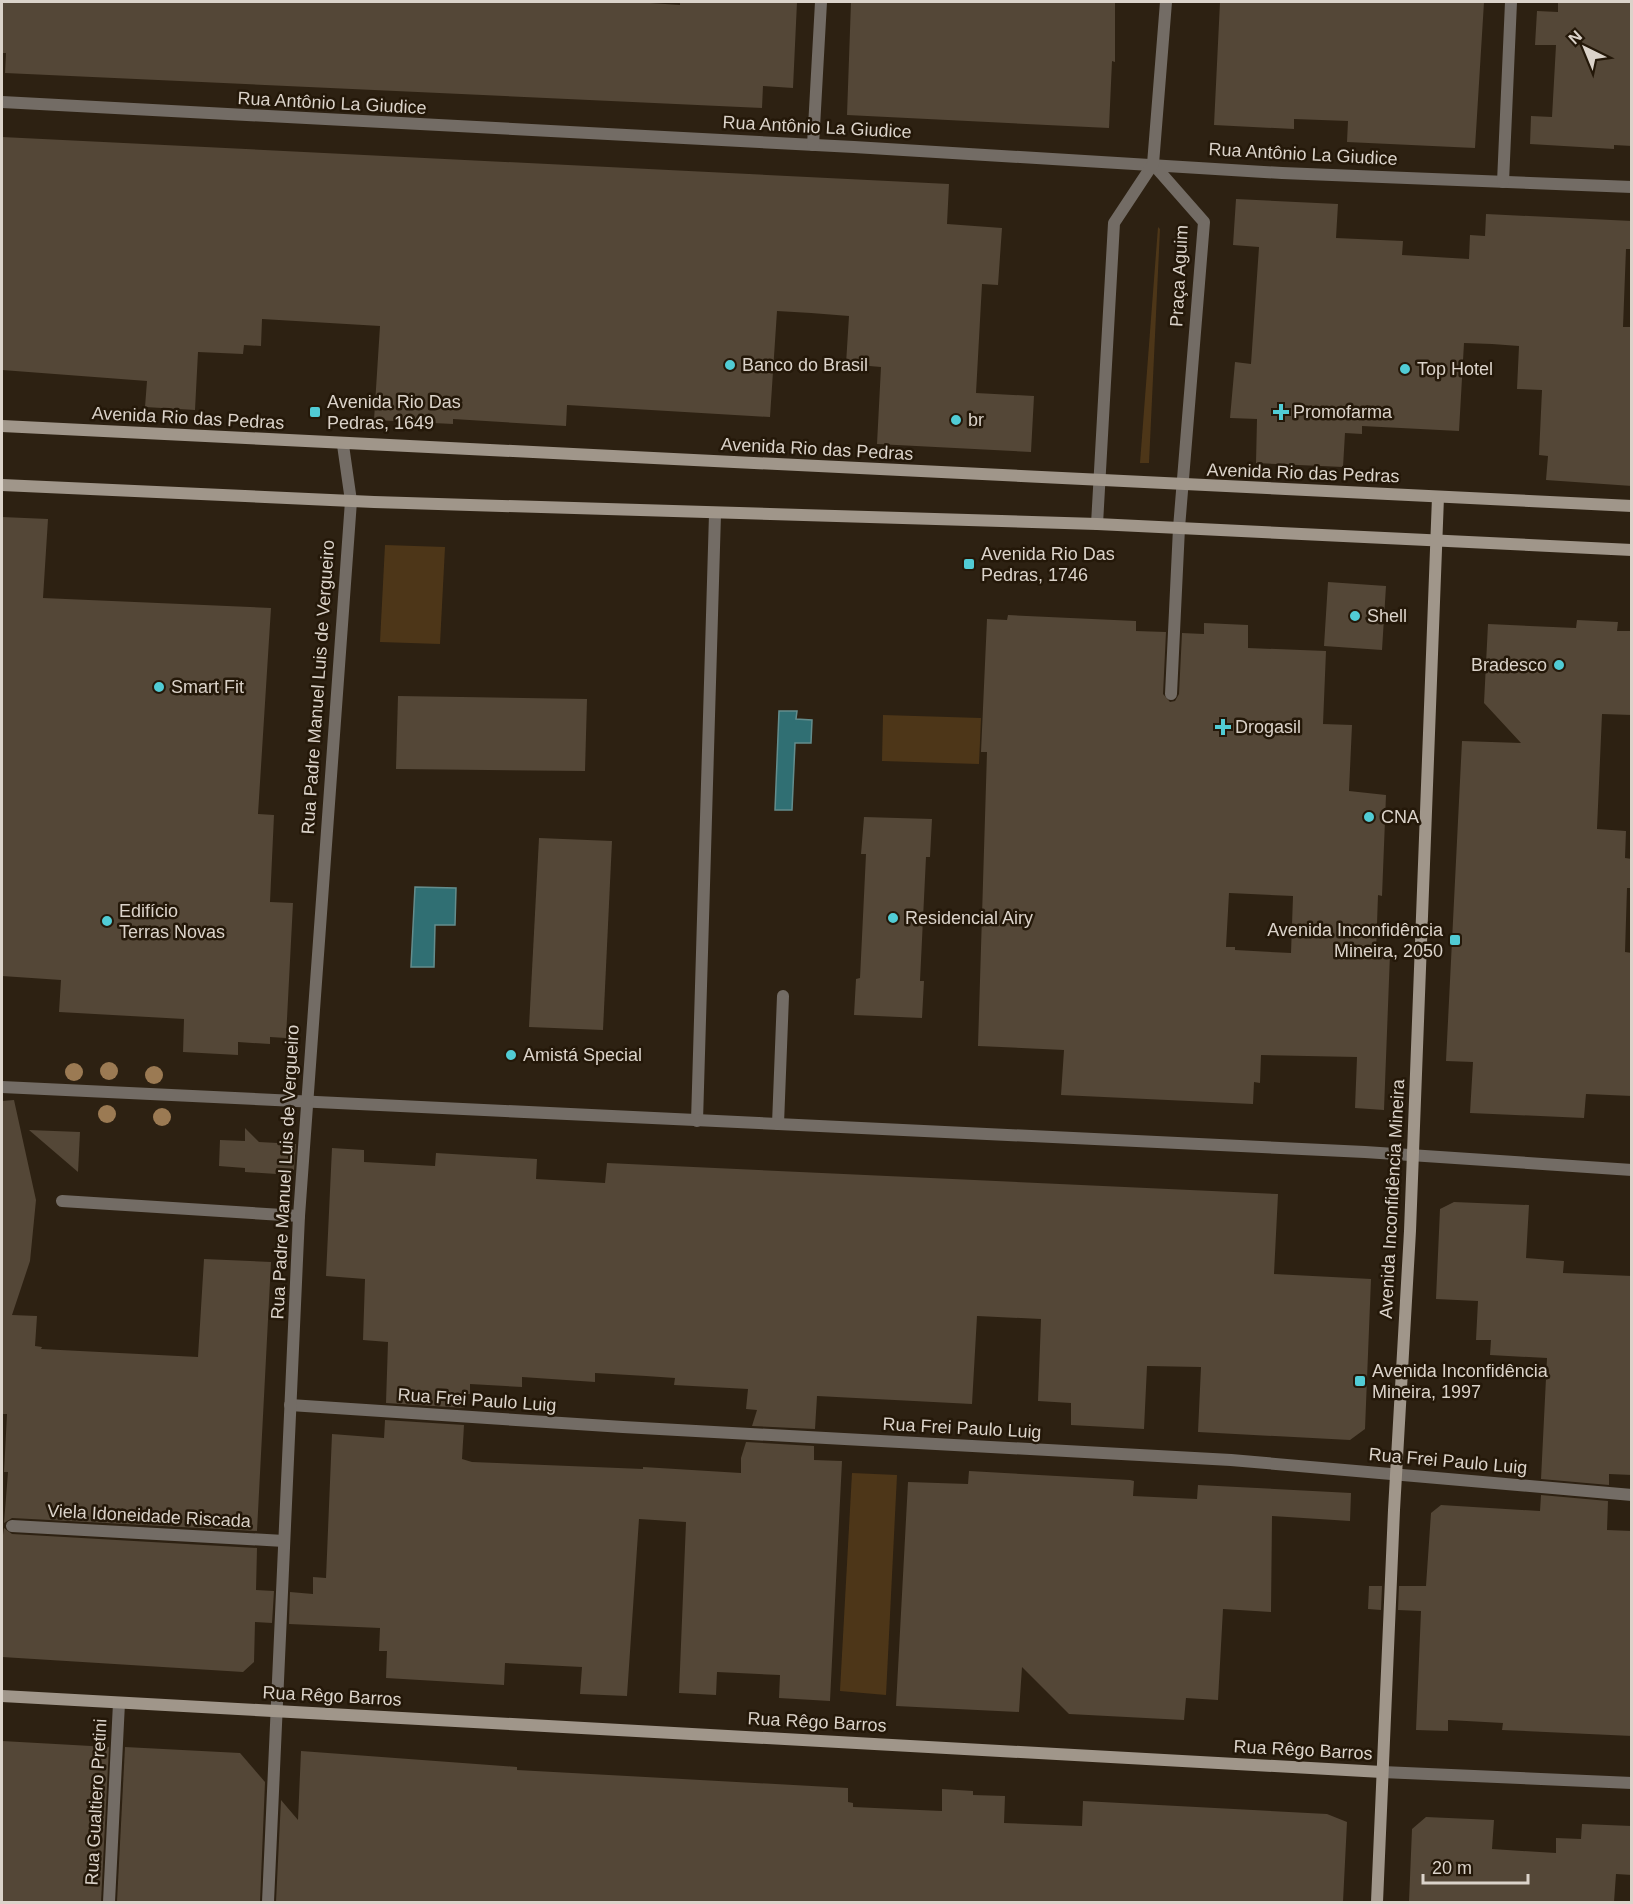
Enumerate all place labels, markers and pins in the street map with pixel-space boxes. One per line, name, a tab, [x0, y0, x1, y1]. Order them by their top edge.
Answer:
place label: Banco do Brasil	[742, 355, 868, 375]
marker: Banco do Brasil	[723, 358, 737, 372]
place label: Top Hotel	[1417, 359, 1493, 379]
marker: Top Hotel	[1398, 362, 1412, 376]
place label: Avenida Rio Das Pedras, 1649	[327, 392, 461, 433]
place label: Promofarma	[1293, 402, 1393, 422]
marker: Avenida Rio Das Pedras, 1649	[308, 405, 322, 419]
marker: Promofarma	[1274, 405, 1288, 419]
place label: br	[968, 410, 984, 430]
marker: br	[949, 413, 963, 427]
place label: Avenida Rio Das Pedras, 1746	[981, 544, 1115, 585]
marker: Avenida Rio Das Pedras, 1746	[962, 557, 976, 571]
place label: Shell	[1367, 606, 1407, 626]
marker: Shell	[1348, 609, 1362, 623]
place label: Bradesco	[1471, 655, 1547, 675]
marker: Bradesco	[1552, 658, 1566, 672]
place label: Smart Fit	[171, 677, 244, 697]
marker: Smart Fit	[152, 680, 166, 694]
place label: Drogasil	[1235, 717, 1301, 737]
marker: Drogasil	[1216, 720, 1230, 734]
place label: CNA	[1381, 807, 1419, 827]
marker: CNA	[1362, 810, 1376, 824]
place label: Edifício Terras Novas	[119, 901, 225, 942]
place label: Residencial Airy	[905, 908, 1033, 928]
marker: Residencial Airy	[886, 911, 900, 925]
marker: Edifício Terras Novas	[100, 914, 114, 928]
place label: Avenida Inconfidência Mineira, 2050	[1267, 920, 1444, 961]
marker: Avenida Inconfidência Mineira, 2050	[1448, 933, 1462, 947]
place label: Amistá Special	[523, 1045, 642, 1065]
marker: Amistá Special	[504, 1048, 518, 1062]
place label: Avenida Inconfidência Mineira, 1997	[1372, 1361, 1549, 1402]
marker: Avenida Inconfidência Mineira, 1997	[1353, 1374, 1367, 1388]

